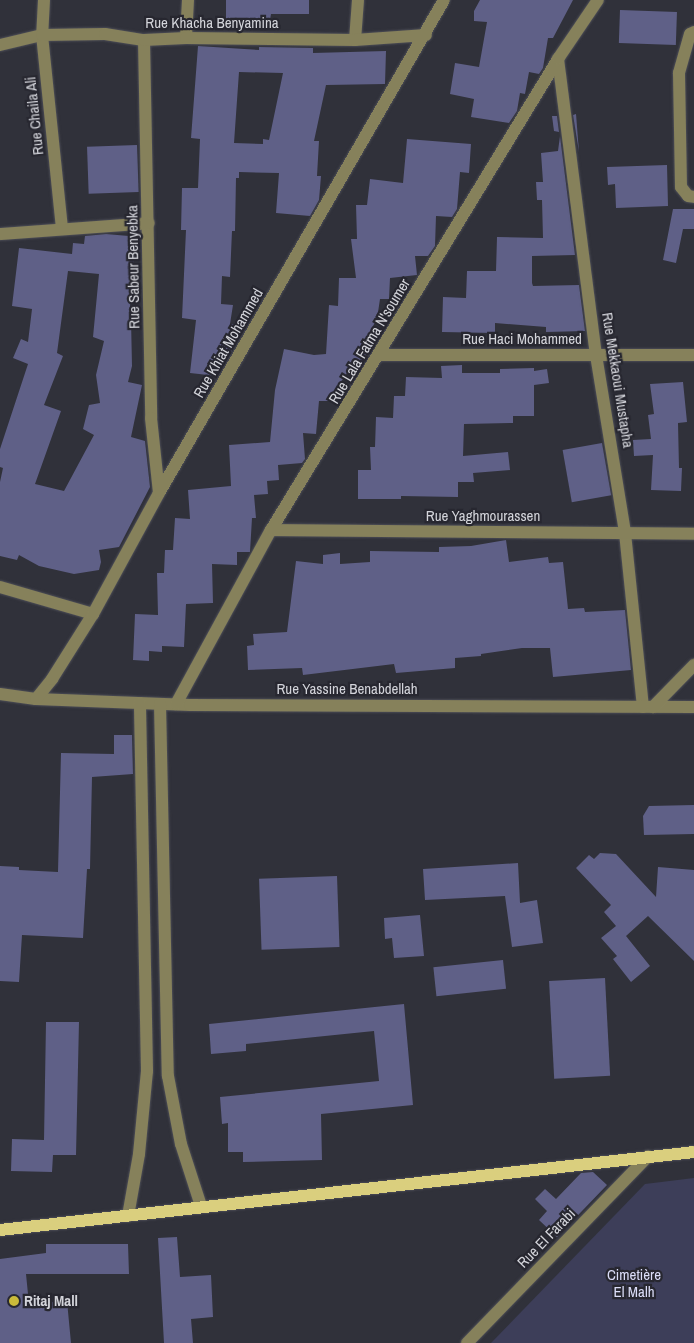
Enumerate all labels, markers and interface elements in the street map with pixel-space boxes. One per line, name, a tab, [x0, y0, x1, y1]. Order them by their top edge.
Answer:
street label: Rue Khacha Benyamina	[145, 14, 279, 32]
street label: Rue Chaila Ali	[21, 76, 47, 156]
street label: Rue Sabeur Benyebka	[123, 205, 143, 329]
street label: Rue Lala Fatma N'soumer	[325, 275, 413, 407]
street label: Rue Khiat Mohammed	[189, 285, 267, 401]
street label: Rue Mekkaoui Mustapha	[598, 311, 638, 449]
street label: Rue Haci Mohammed	[462, 330, 582, 348]
street label: Rue Yaghmourassen	[426, 507, 540, 525]
street label: Rue Yassine Benabdellah	[276, 680, 418, 698]
street label: Rue El Farabi	[513, 1205, 579, 1271]
park label: Cimetière El Malh	[607, 1265, 661, 1300]
place label: Ritaj Mall	[24, 1292, 78, 1310]
marker: Ritaj Mall	[8, 1295, 20, 1307]

